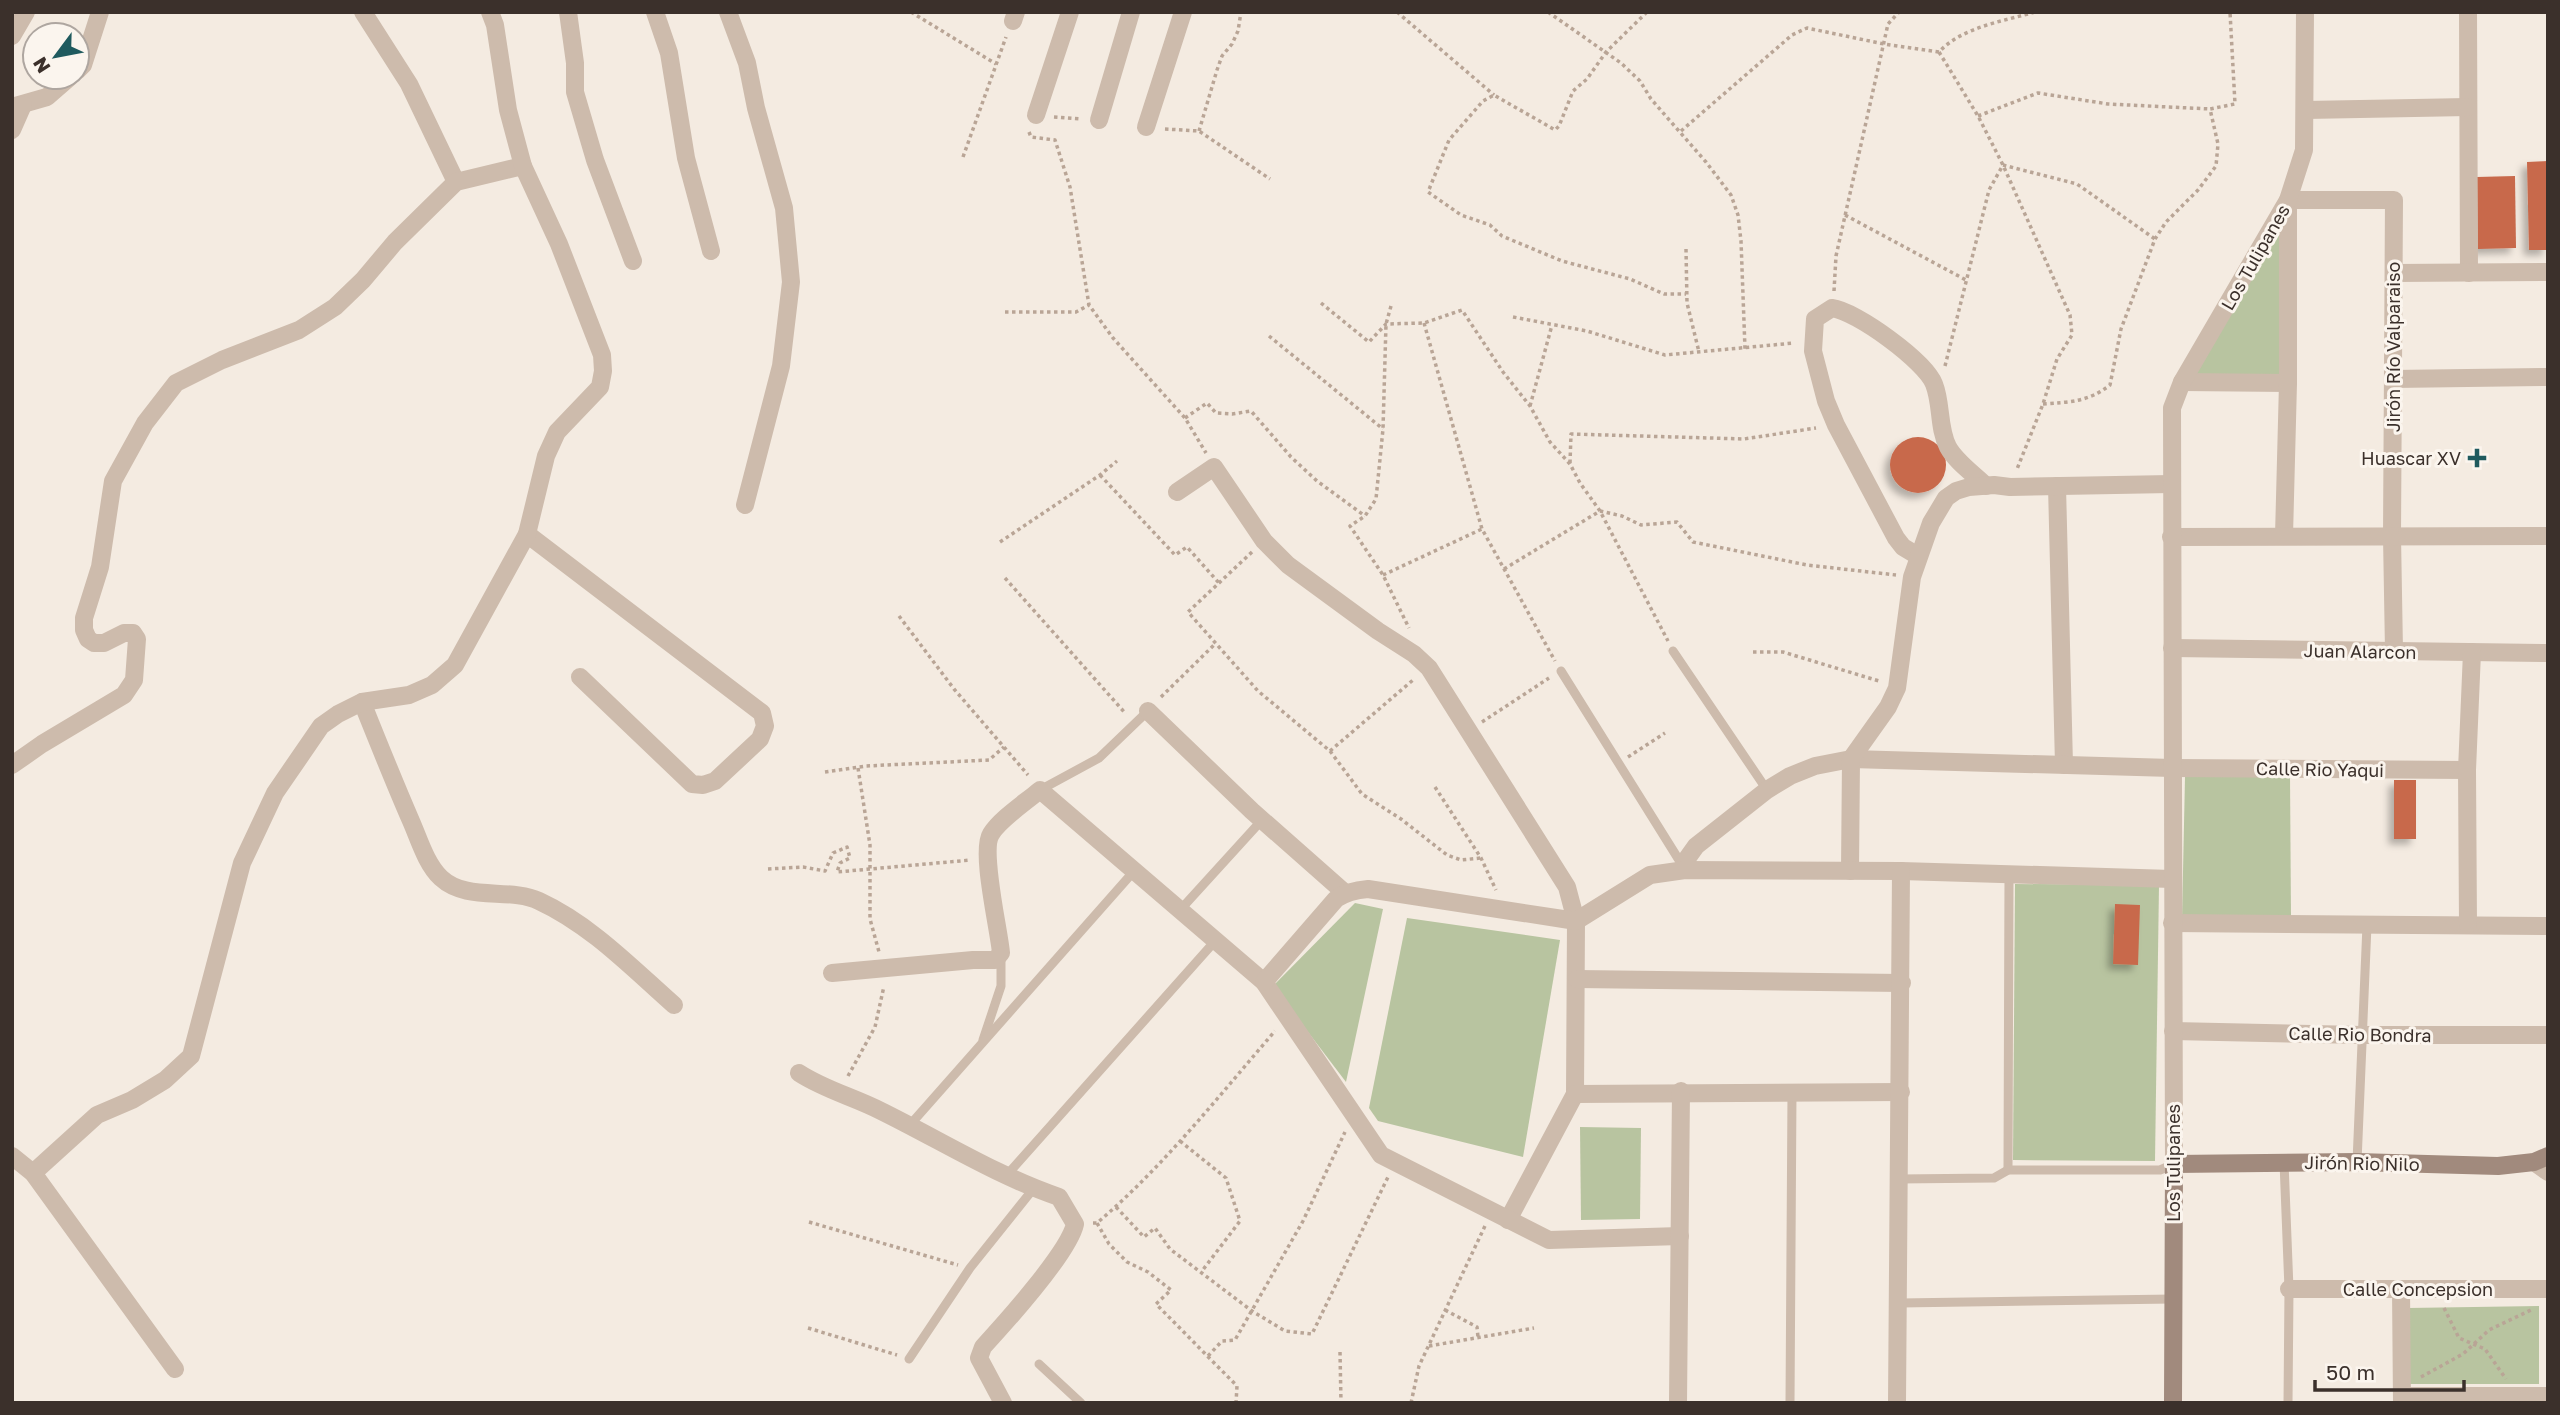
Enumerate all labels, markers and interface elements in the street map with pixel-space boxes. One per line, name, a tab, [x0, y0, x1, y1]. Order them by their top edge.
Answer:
north arrow	[21, 21, 91, 91]
text: N	[28, 53, 55, 77]
street label: Los Tulipanes	[2216, 200, 2294, 314]
street label: Jirón Río Valparaiso	[2382, 262, 2404, 432]
place label: Huascar XV	[2361, 447, 2461, 469]
marker: Huascar XV	[2467, 448, 2487, 468]
street label: Juan Alarcon	[2303, 639, 2417, 663]
street label: Calle Rio Yaqui	[2256, 757, 2384, 781]
street label: Calle Rio Bondra	[2288, 1022, 2432, 1046]
street label: Los Tulipanes	[2162, 1104, 2184, 1222]
street label: Jirón Rio Nilo	[2304, 1151, 2420, 1175]
street label: Calle Concepsion	[2343, 1278, 2493, 1300]
scale bar	[2315, 1348, 2464, 1392]
text: 50 m	[2326, 1359, 2375, 1385]

